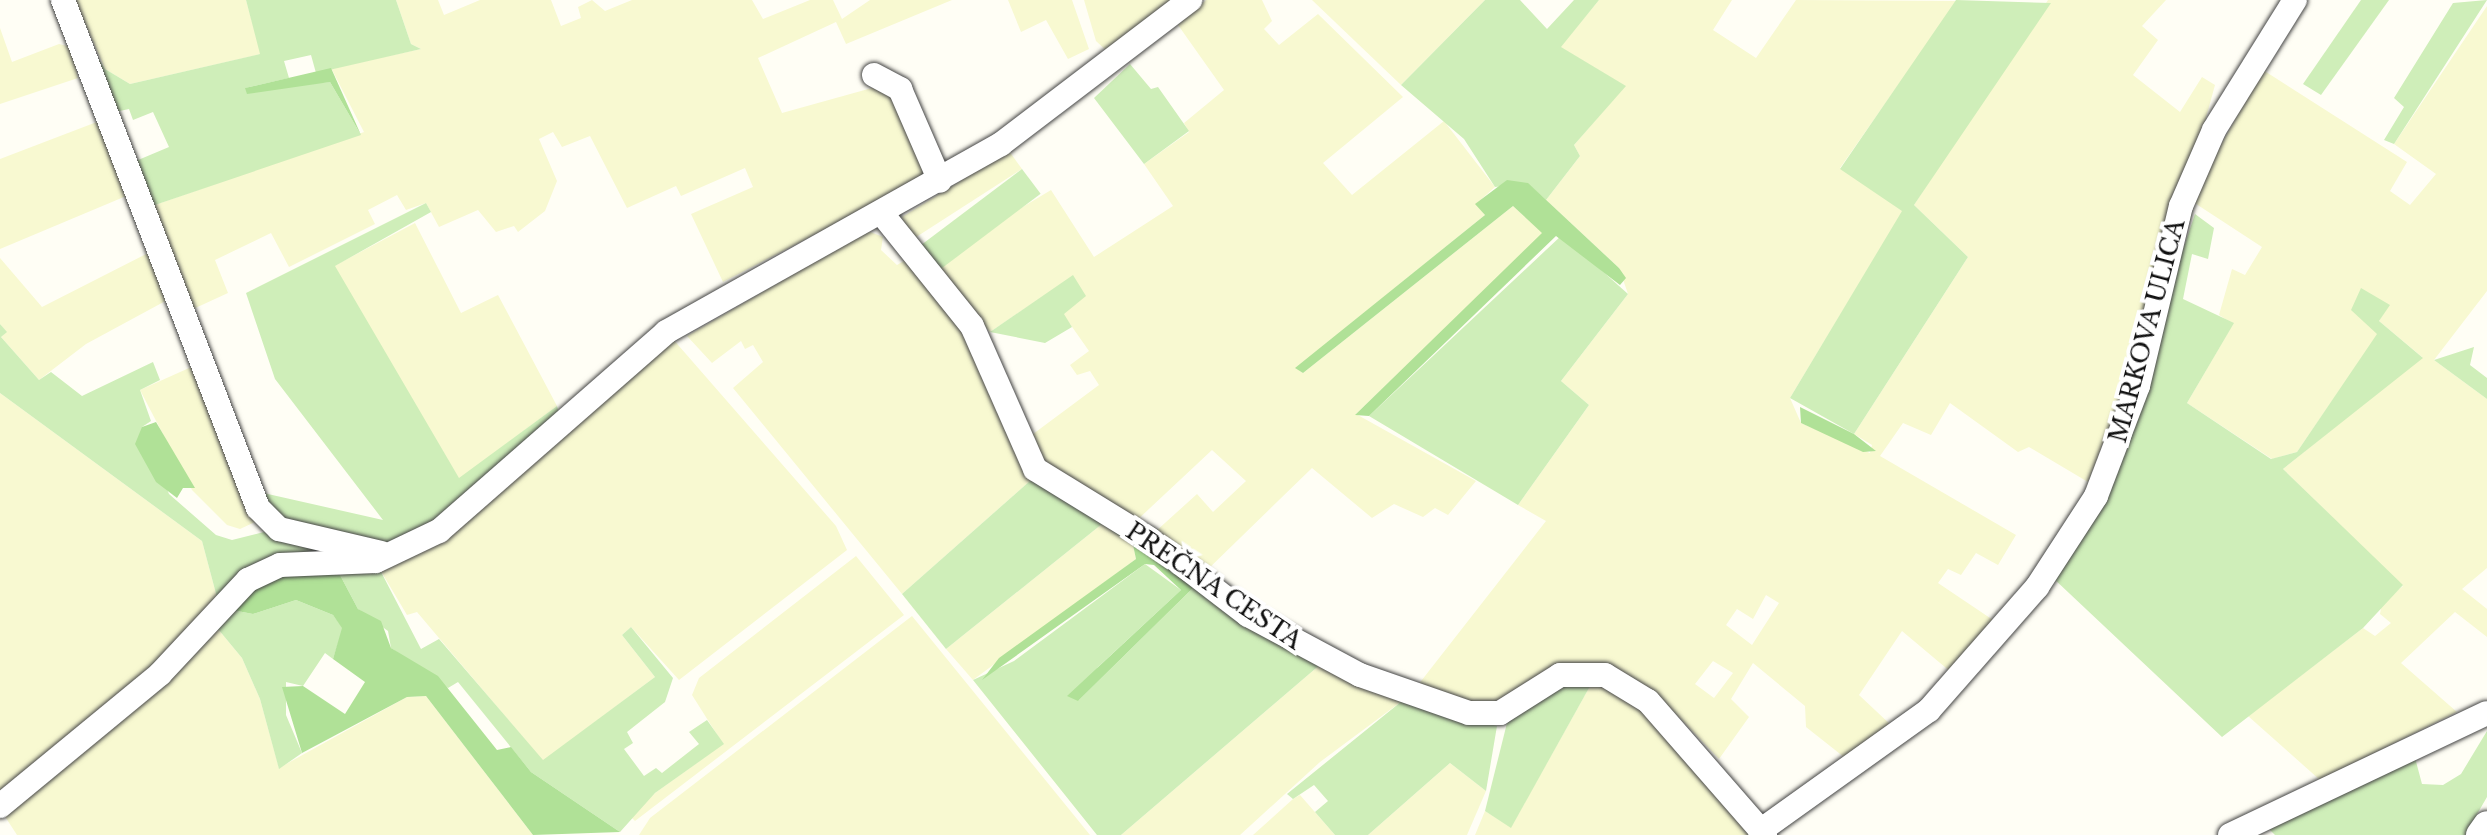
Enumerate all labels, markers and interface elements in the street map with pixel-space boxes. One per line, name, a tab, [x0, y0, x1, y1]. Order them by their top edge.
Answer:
street label: MARKOVA ULICA	[2103, 216, 2191, 446]
street label: PREČNA CESTA	[1120, 516, 1308, 656]

